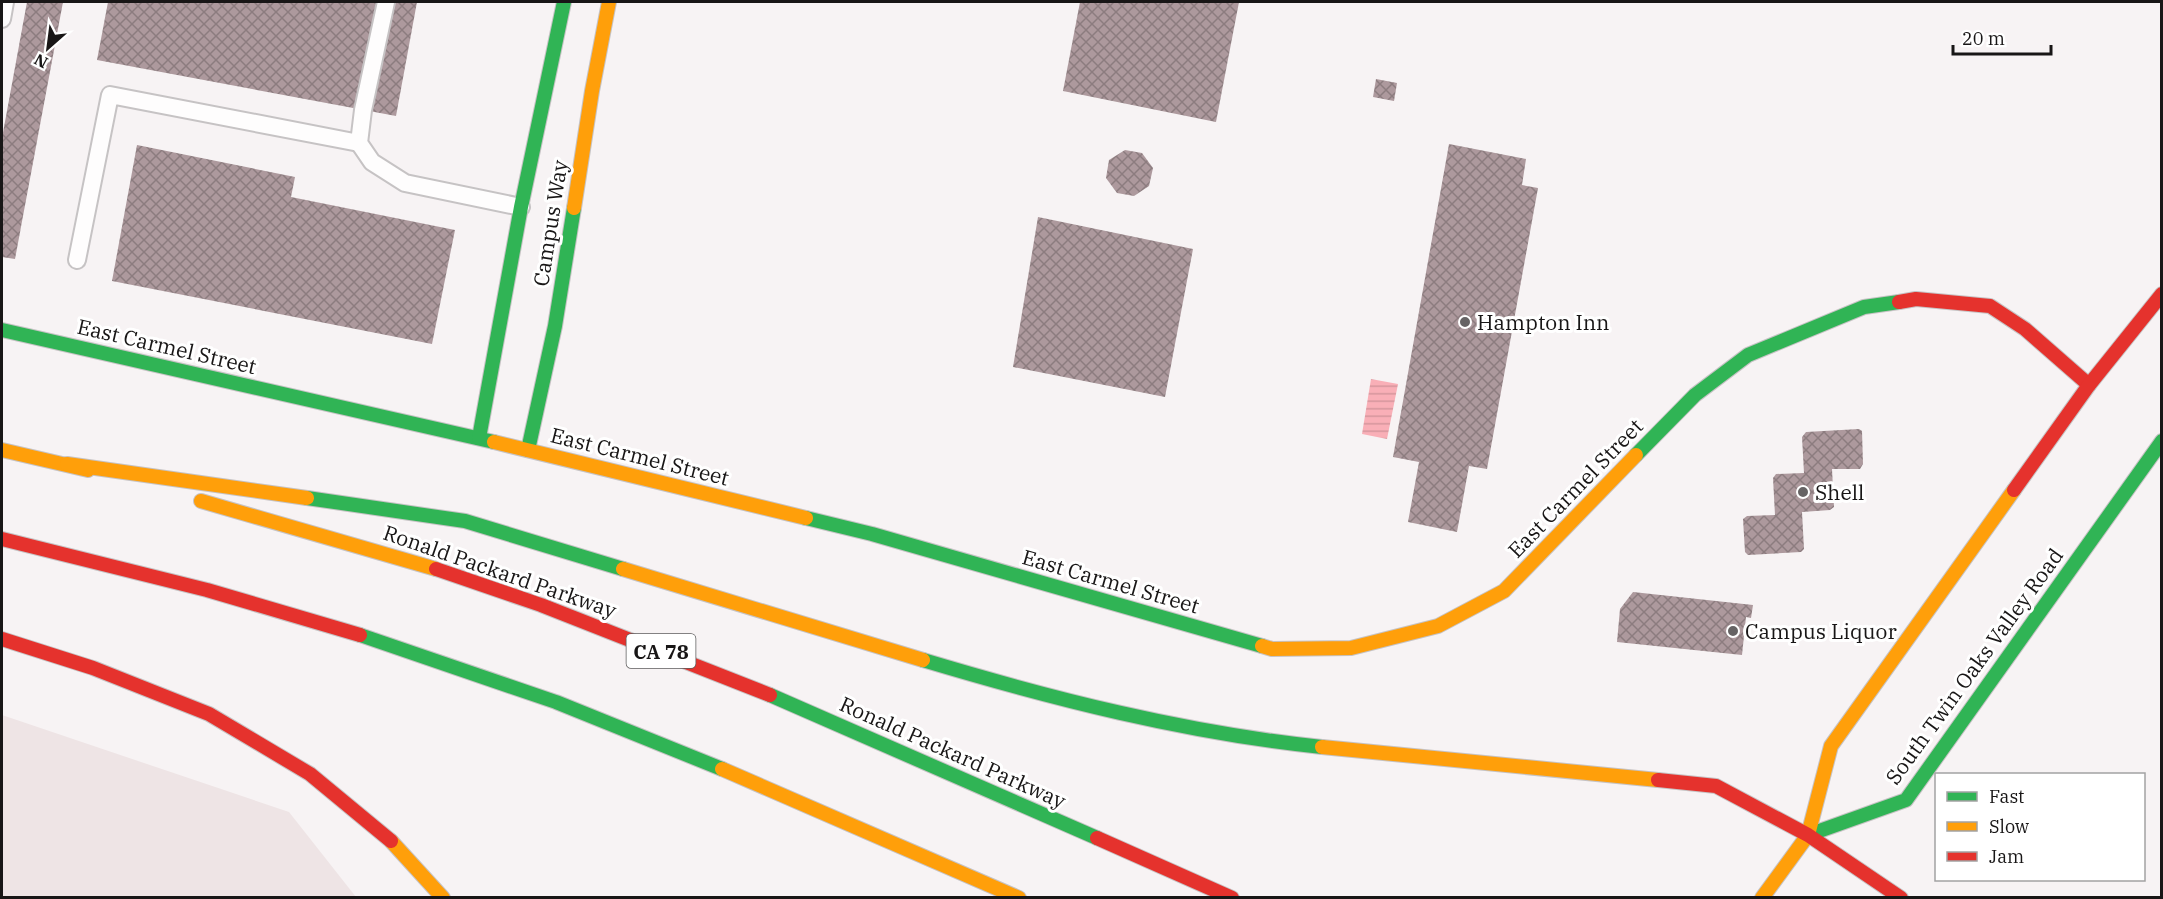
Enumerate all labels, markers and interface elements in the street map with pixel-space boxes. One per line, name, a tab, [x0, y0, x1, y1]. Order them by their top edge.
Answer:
north arrow	[18, 18, 78, 78]
scale bar	[1953, 18, 2050, 56]
text: 20 m	[1962, 27, 2005, 50]
text: N	[31, 49, 51, 73]
street label: Campus Way	[526, 157, 574, 288]
place label: Hampton Inn	[1477, 308, 1610, 336]
street label: East Carmel Street	[75, 312, 259, 380]
marker: Hampton Inn	[1458, 315, 1472, 329]
street label: East Carmel Street	[1501, 412, 1649, 564]
street label: East Carmel Street	[548, 420, 732, 492]
place label: Shell	[1815, 478, 1864, 506]
marker: Shell	[1796, 485, 1810, 499]
street label: Ronald Packard Parkway	[380, 518, 621, 624]
street label: East Carmel Street	[1019, 542, 1203, 620]
street label: South Twin Oaks Valley Road	[1879, 542, 2069, 790]
place label: Campus Liquor	[1745, 617, 1897, 645]
marker: Campus Liquor	[1726, 624, 1740, 638]
road number: CA 78	[626, 634, 696, 668]
street label: Ronald Packard Parkway	[836, 689, 1071, 815]
legend	[1935, 773, 2145, 881]
text: Fast	[1989, 785, 2024, 808]
text: Slow	[1989, 815, 2029, 838]
text: Jam	[1989, 845, 2024, 868]

